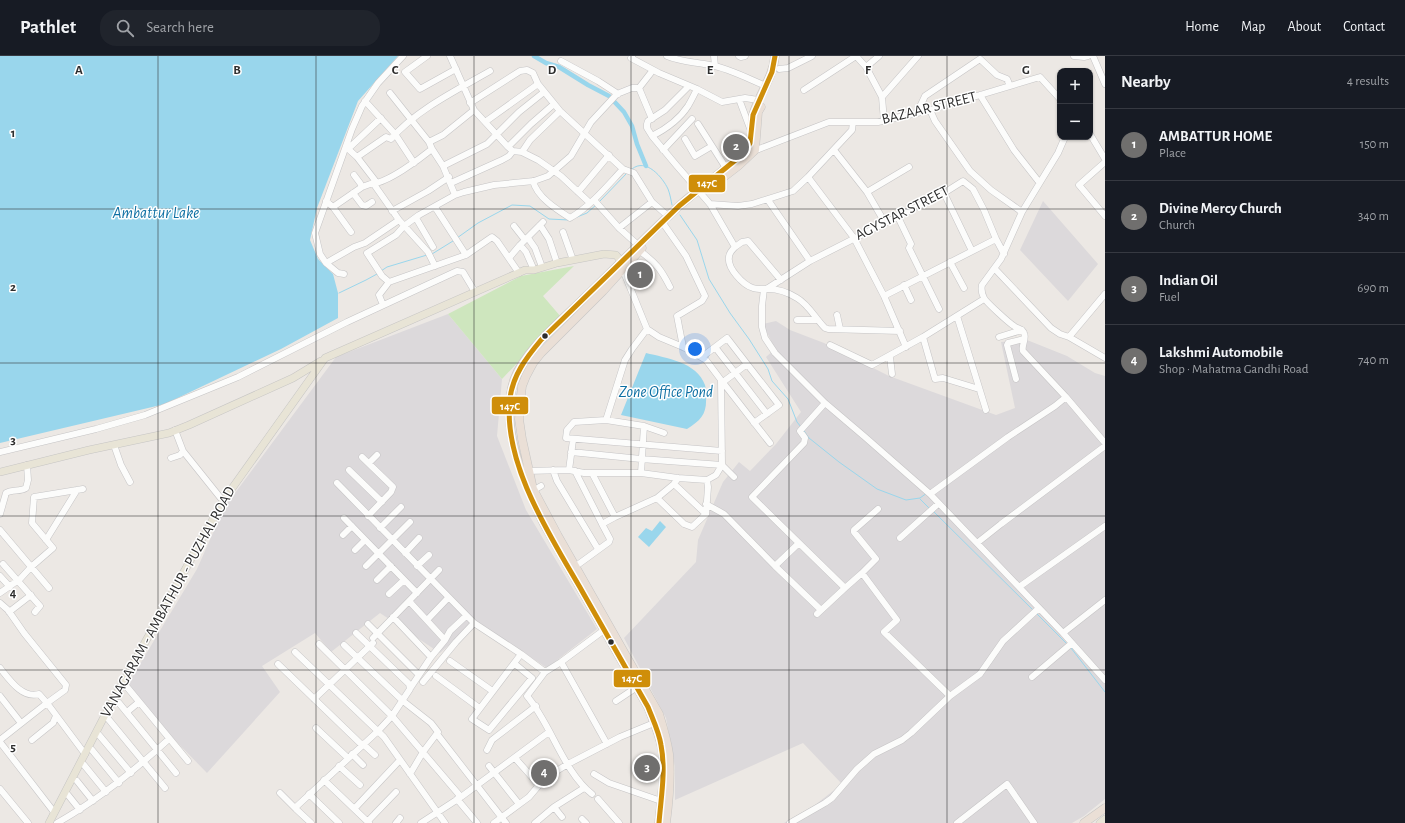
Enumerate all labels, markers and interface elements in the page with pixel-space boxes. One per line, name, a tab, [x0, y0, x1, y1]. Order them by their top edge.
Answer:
search box	[100, 10, 380, 46]
icon: search	[114, 17, 136, 39]
text: Pathlet	[20, 18, 76, 37]
text: Search here	[146, 20, 214, 35]
text: Home	[1185, 20, 1219, 34]
text: Map	[1241, 20, 1265, 34]
text: About	[1287, 20, 1321, 34]
text: Contact	[1343, 20, 1385, 34]
text: A	[75, 64, 83, 77]
text: B	[233, 64, 241, 77]
text: C	[392, 64, 399, 77]
text: D	[548, 64, 557, 77]
text: E	[707, 64, 714, 77]
text: F	[865, 64, 872, 77]
text: G	[1022, 64, 1030, 77]
map controls	[1057, 68, 1093, 140]
button: +	[1057, 68, 1093, 104]
text: Nearby	[1121, 73, 1171, 90]
text: 4 results	[1347, 75, 1389, 88]
street label: BAZAAR STREET	[880, 89, 979, 127]
button: −	[1057, 104, 1093, 140]
text: 1	[11, 127, 15, 140]
text: AMBATTUR HOME	[1159, 129, 1272, 144]
pin: 2	[723, 132, 749, 162]
text: 1	[1132, 138, 1136, 151]
text: 150 m	[1360, 138, 1389, 151]
text: Place	[1159, 147, 1186, 160]
line badge: 147C	[688, 174, 726, 193]
text: 147C	[697, 178, 717, 189]
street label: AGYSTAR STREET	[853, 183, 952, 243]
text: Divine Mercy Church	[1159, 201, 1282, 216]
water label: Ambattur Lake	[112, 205, 199, 221]
text: 2	[1131, 210, 1137, 223]
text: 340 m	[1358, 210, 1389, 223]
text: Church	[1159, 219, 1195, 232]
pin: 1	[627, 260, 653, 290]
text: Indian Oil	[1159, 273, 1218, 288]
text: 2	[10, 281, 16, 294]
text: 3	[1131, 282, 1137, 295]
text: 690 m	[1357, 282, 1389, 295]
text: Fuel	[1159, 291, 1180, 304]
unlabelled marker	[540, 331, 550, 341]
your location	[685, 339, 705, 359]
text: Lakshmi Automobile	[1159, 345, 1283, 360]
text: 4	[1131, 354, 1137, 367]
text: 740 m	[1358, 354, 1389, 367]
text: Shop · Mahatma Gandhi Road	[1159, 363, 1309, 376]
water label: Zone Office Pond	[619, 384, 713, 400]
line badge: 147C	[491, 396, 529, 415]
text: 147C	[500, 401, 520, 412]
text: 3	[10, 434, 16, 447]
street label: VANAGARAM - AMBATHUR - PUZHAL ROAD	[98, 484, 238, 720]
text: 4	[10, 587, 17, 600]
unlabelled marker	[606, 637, 616, 647]
line badge: 147C	[613, 669, 651, 688]
text: 147C	[622, 673, 642, 684]
text: 5	[10, 741, 16, 754]
pin: 3	[634, 753, 660, 783]
pin: 4	[531, 758, 557, 788]

